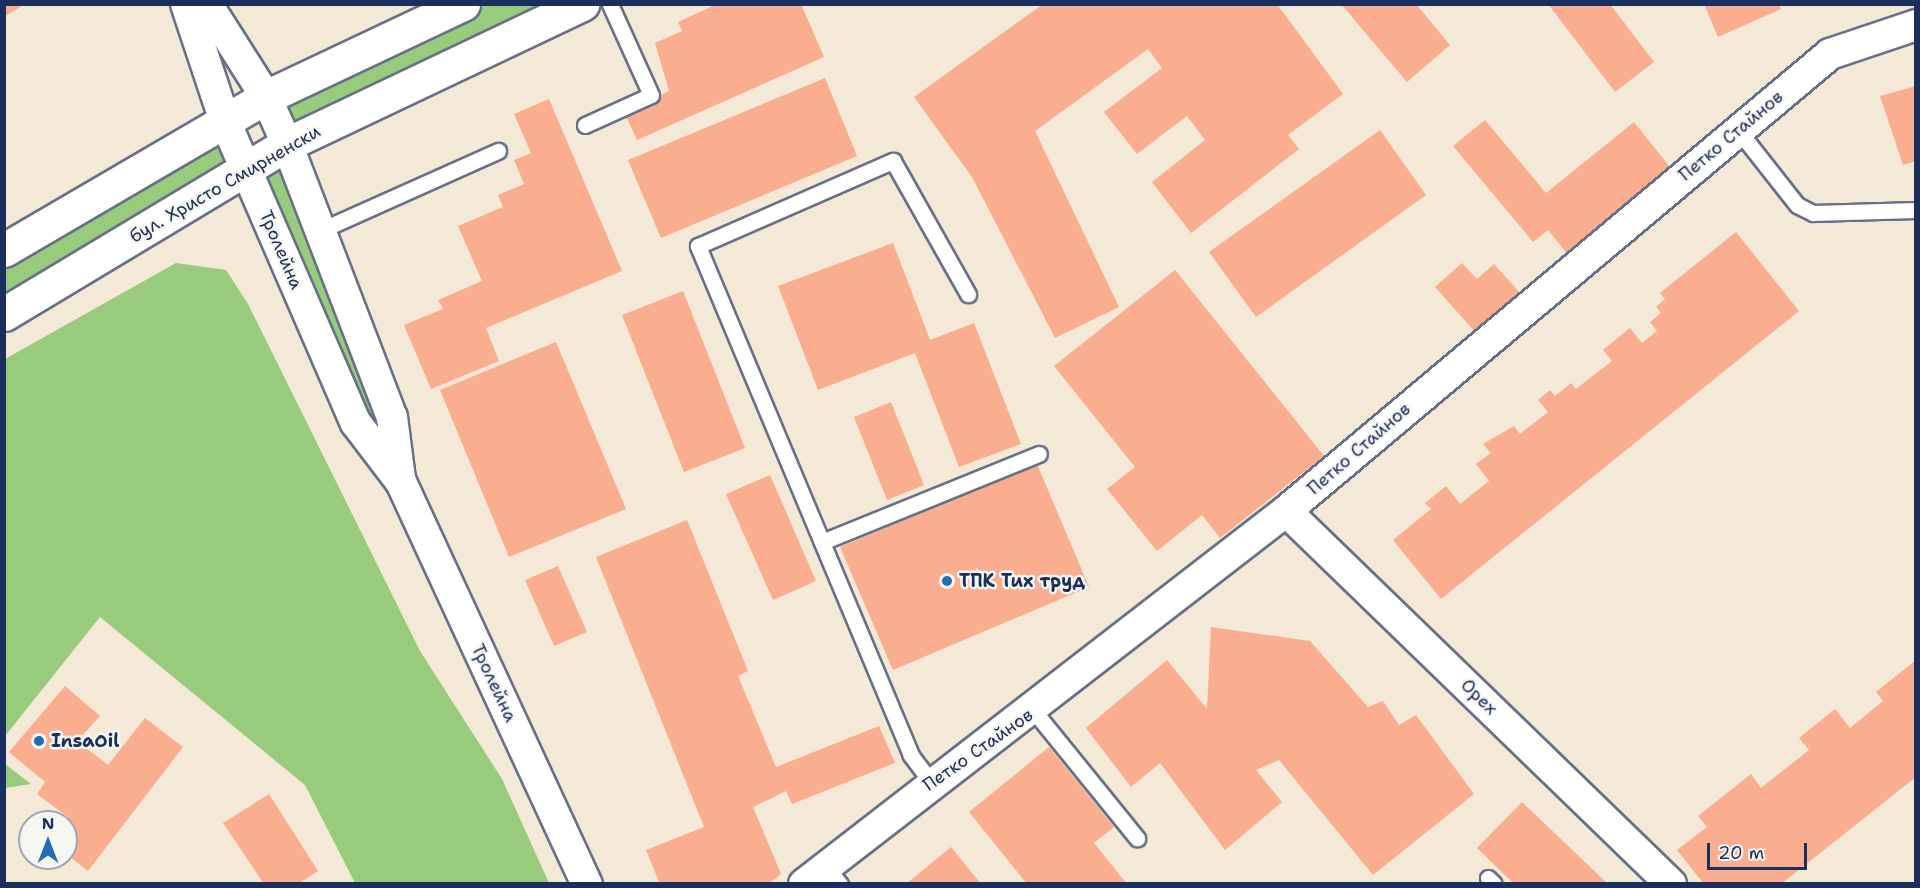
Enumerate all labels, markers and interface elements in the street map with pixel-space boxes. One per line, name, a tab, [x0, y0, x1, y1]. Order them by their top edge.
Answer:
street label: Петко Стайнов	[1674, 86, 1788, 186]
street label: бул. Христо Смирненски	[126, 120, 324, 248]
street label: Тролейна	[255, 207, 307, 293]
street label: Петко Стайнов	[1303, 398, 1415, 500]
place label: ТПК Тих труд	[959, 570, 1085, 592]
marker: ТПК Тих труд	[940, 574, 954, 588]
street label: Тролейна	[467, 641, 521, 725]
street label: Орех	[1456, 674, 1502, 720]
street label: Петко Стайнов	[919, 704, 1037, 796]
place label: InsaOil	[51, 730, 119, 752]
marker: InsaOil	[32, 734, 46, 748]
north arrow	[18, 810, 78, 870]
text: N	[42, 813, 54, 834]
scale bar	[1710, 831, 1810, 869]
text: 20 m	[1718, 841, 1764, 865]

